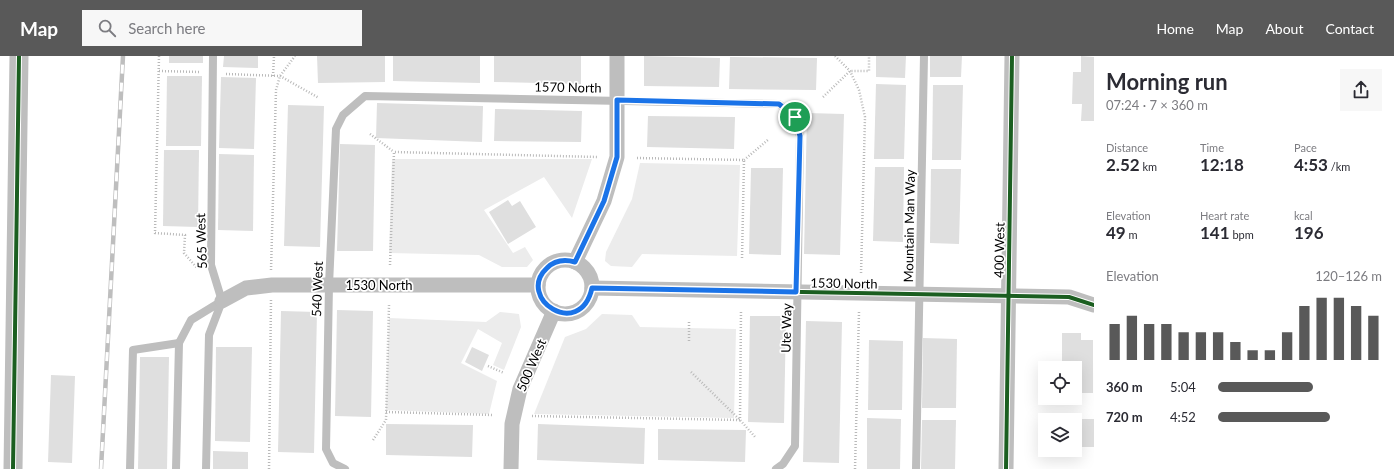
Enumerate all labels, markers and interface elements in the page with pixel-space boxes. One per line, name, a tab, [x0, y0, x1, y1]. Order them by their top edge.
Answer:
search box	[82, 10, 362, 46]
text: Map	[20, 17, 58, 40]
icon: search	[96, 17, 118, 39]
text: Search here	[128, 19, 206, 37]
text: Home	[1156, 20, 1194, 37]
text: Map	[1216, 20, 1243, 37]
text: About	[1265, 20, 1303, 37]
text: Contact	[1325, 20, 1374, 37]
text: Morning run	[1106, 68, 1228, 95]
button: share	[1340, 69, 1382, 111]
street label: 1570 North	[534, 78, 602, 96]
text: 07:24 · 7 × 360 m	[1106, 97, 1208, 113]
pin	[778, 100, 812, 134]
icon: arrive	[784, 106, 806, 128]
text: Distance	[1106, 141, 1148, 154]
text: Time	[1200, 141, 1224, 154]
text: Pace	[1294, 141, 1317, 154]
text: 2.52	[1106, 154, 1140, 175]
text: 12:18	[1200, 154, 1244, 175]
text: 4:53	[1294, 154, 1328, 175]
text: km	[1140, 160, 1157, 173]
text: /km	[1328, 160, 1350, 173]
street label: Mountain Man Way	[900, 169, 918, 283]
text: Elevation	[1106, 209, 1151, 222]
text: Heart rate	[1200, 209, 1249, 222]
text: kcal	[1294, 209, 1313, 222]
street label: 565 West	[192, 213, 210, 269]
street label: 400 West	[991, 222, 1007, 278]
text: 49	[1106, 222, 1126, 243]
text: 141	[1200, 222, 1230, 243]
text: 196	[1294, 222, 1324, 243]
text: m	[1126, 228, 1138, 241]
text: bpm	[1230, 228, 1254, 241]
street label: 540 West	[308, 261, 326, 317]
text: Elevation	[1106, 268, 1159, 284]
text: 120–126 m	[1315, 268, 1382, 284]
street label: 1530 North	[810, 274, 878, 292]
street label: 1530 North	[345, 277, 413, 293]
street label: Ute Way	[778, 303, 794, 353]
street label: 500 West	[513, 336, 549, 394]
map controls	[1038, 361, 1082, 457]
button: locate	[1038, 361, 1082, 405]
text: 360 m	[1106, 379, 1143, 395]
text: 5:04	[1170, 379, 1196, 395]
text: 720 m	[1106, 409, 1143, 425]
text: 4:52	[1170, 409, 1196, 425]
button: layers	[1038, 413, 1082, 457]

